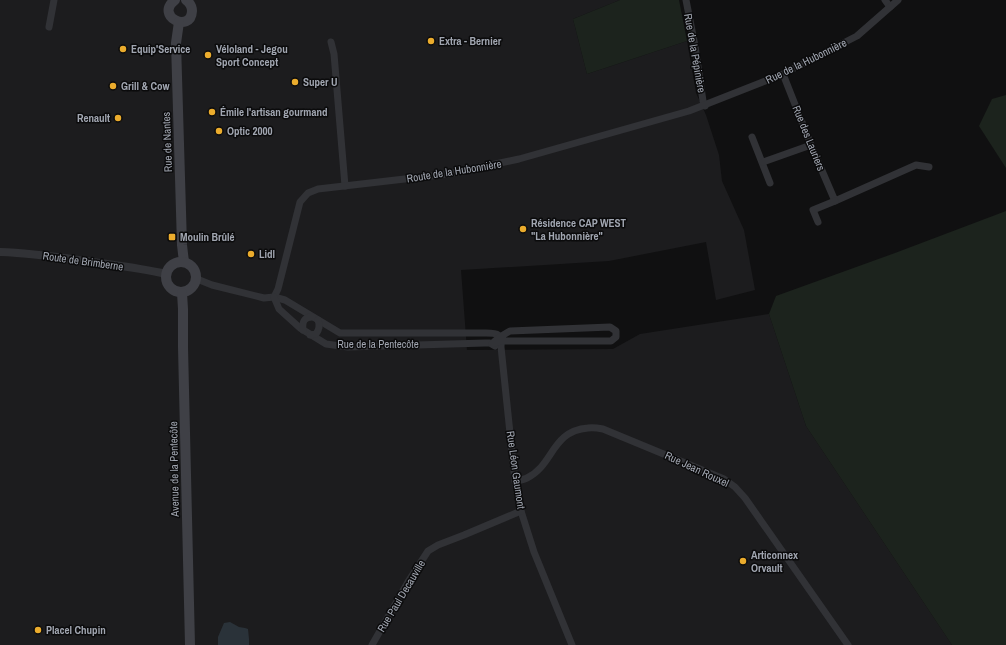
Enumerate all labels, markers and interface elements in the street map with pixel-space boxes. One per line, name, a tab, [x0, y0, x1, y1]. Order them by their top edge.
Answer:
street label: Rue de la Pépinière	[681, 12, 709, 94]
place label: Extra - Bernier	[439, 34, 502, 48]
street label: Rue de la Hubonnière	[763, 35, 849, 87]
marker: Extra - Bernier	[426, 36, 436, 46]
place label: Equip'Service	[131, 42, 190, 56]
place label: Véloland - Jegou Sport Concept	[216, 42, 288, 69]
marker: Equip'Service	[118, 44, 128, 54]
marker: Véloland - Jegou Sport Concept	[203, 50, 213, 60]
place label: Super U	[303, 75, 338, 89]
marker: Super U	[290, 77, 300, 87]
place label: Grill & Cow	[121, 79, 170, 93]
marker: Grill & Cow	[108, 81, 118, 91]
street label: Rue des Lauriers	[790, 103, 829, 173]
place label: Émile l'artisan gourmand	[220, 105, 327, 119]
marker: Émile l'artisan gourmand	[207, 107, 217, 117]
place label: Renault	[77, 111, 110, 125]
street label: Rue de Nantes	[159, 111, 175, 172]
marker: Renault	[113, 113, 123, 123]
place label: Optic 2000	[227, 124, 273, 138]
marker: Optic 2000	[214, 126, 224, 136]
street label: Route de la Hubonnière	[406, 157, 502, 185]
place label: Résidence CAP WEST "La Hubonnière"	[531, 216, 627, 243]
marker: Résidence CAP WEST "La Hubonnière"	[518, 224, 528, 234]
place label: Moulin Brûlé	[180, 230, 235, 244]
marker: Moulin Brûlé	[167, 232, 177, 242]
place label: Lidl	[259, 247, 275, 261]
street label: Route de Brimberne	[42, 248, 124, 274]
marker: Lidl	[246, 249, 256, 259]
street label: Rue de la Pentecôte	[337, 337, 419, 351]
street label: Avenue de la Pentecôte	[166, 421, 182, 518]
street label: Rue Léon Gaumont	[504, 430, 528, 510]
street label: Rue Jean Rouxel	[663, 448, 731, 490]
place label: Articonnex Orvault	[751, 548, 798, 575]
marker: Articonnex Orvault	[738, 556, 748, 566]
street label: Rue Paul Decauville	[374, 557, 428, 635]
place label: Placel Chupin	[46, 623, 106, 637]
marker: Placel Chupin	[33, 625, 43, 635]

